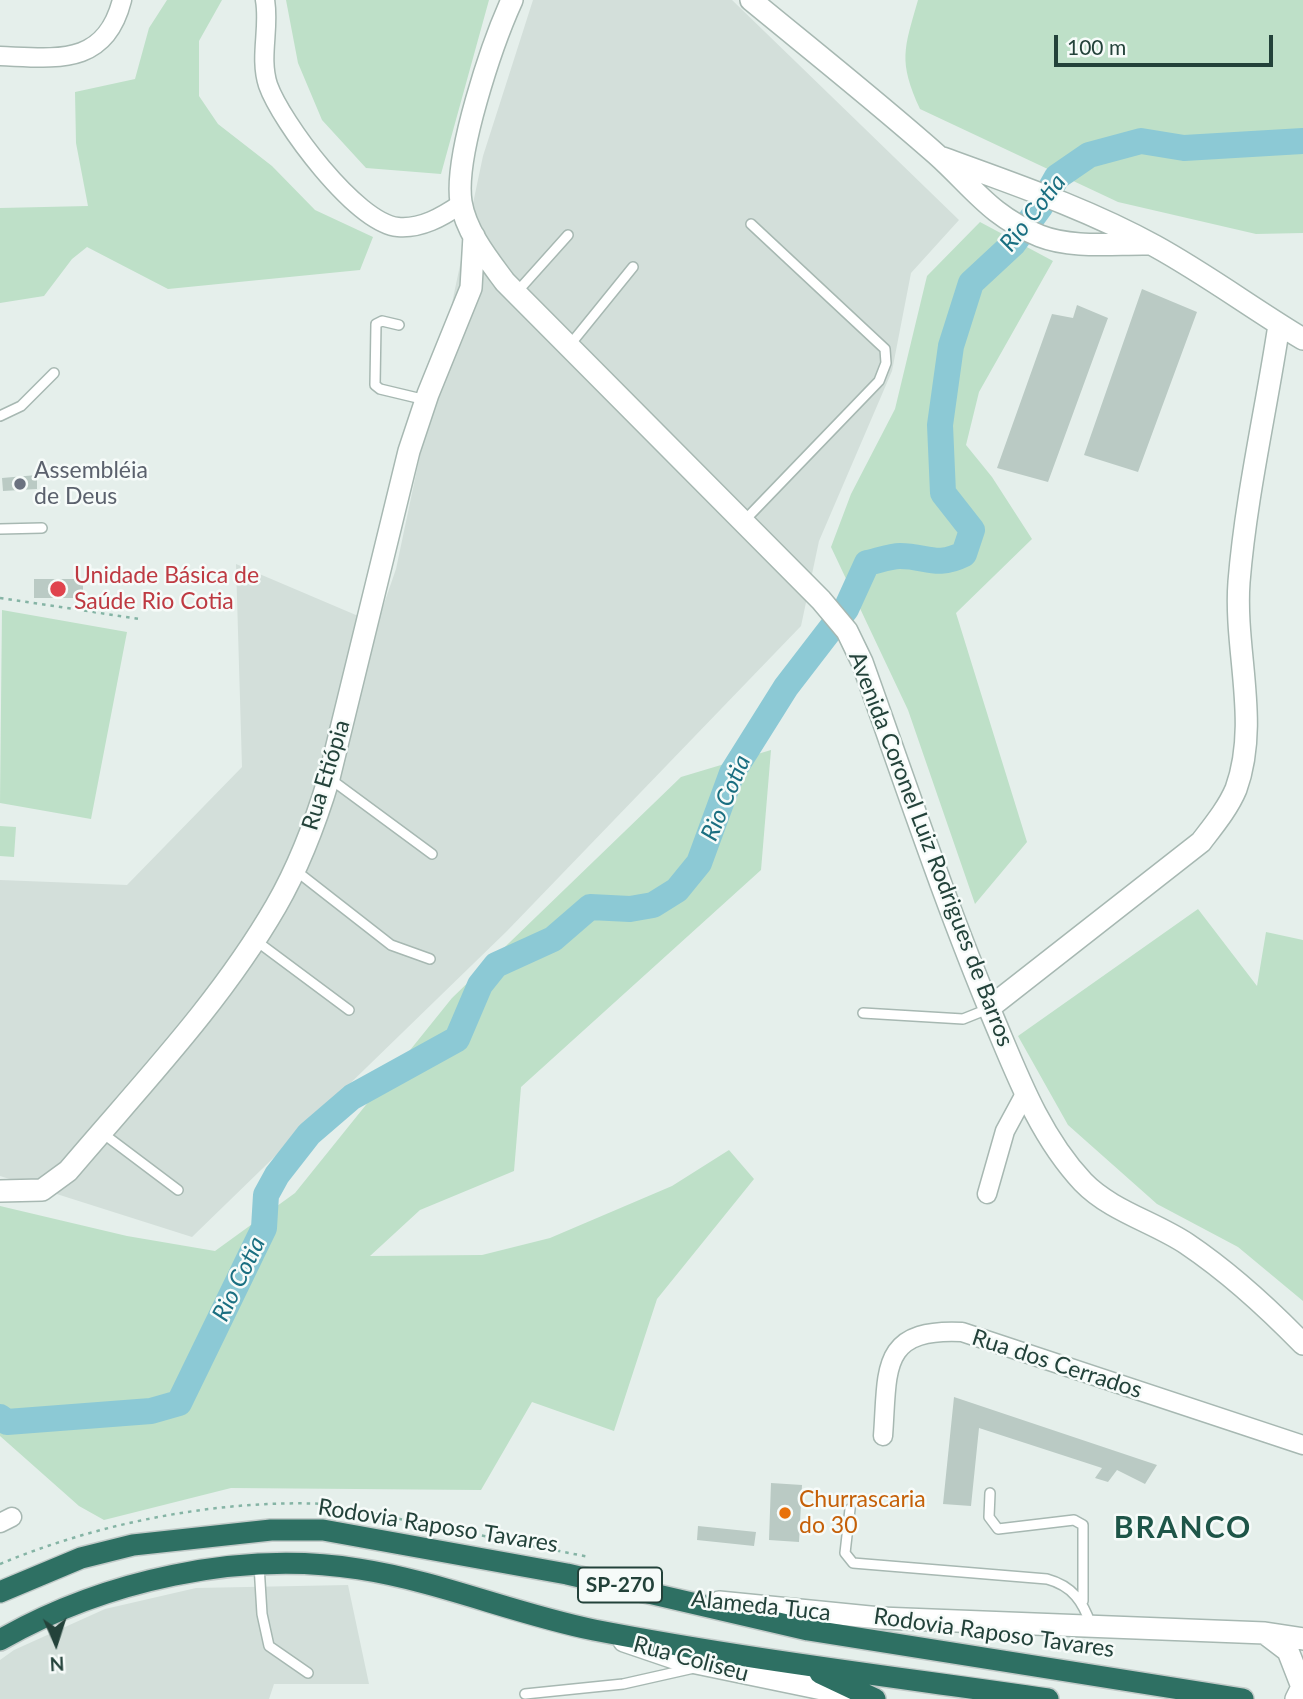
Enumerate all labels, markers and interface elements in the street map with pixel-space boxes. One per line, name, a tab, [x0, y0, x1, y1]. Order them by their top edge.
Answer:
scale bar	[1058, 21, 1277, 65]
text: 100 m	[1067, 34, 1126, 59]
water label: Rio Cotia	[994, 169, 1072, 257]
place label: Assembléia de Deus	[34, 457, 148, 511]
marker: Assembléia de Deus	[12, 476, 28, 492]
place label: Unidade Básica de Saúde Rio Cotia	[74, 562, 259, 616]
marker: Unidade Básica de Saúde Rio Cotia	[48, 579, 68, 599]
street label: Avenida Coronel Luiz Rodrigues de Barros	[843, 648, 1019, 1050]
street label: Rua Etiópia	[296, 717, 356, 833]
water label: Rio Cotia	[695, 751, 757, 845]
water label: Rio Cotia	[206, 1232, 272, 1326]
street label: Rua dos Cerrados	[969, 1324, 1145, 1404]
place label: Churrascaria do 30	[799, 1486, 926, 1540]
street label: Rodovia Raposo Tavares	[316, 1493, 560, 1559]
marker: Churrascaria do 30	[777, 1505, 793, 1521]
district label: BRANCO	[1114, 1510, 1252, 1546]
road number: SP-270	[578, 1568, 662, 1602]
street label: Alameda Tuca	[690, 1585, 832, 1627]
street label: Rodovia Raposo Tavares	[872, 1602, 1116, 1664]
north arrow	[21, 1608, 91, 1678]
street label: Rua Coliseu	[630, 1630, 752, 1688]
text: N	[49, 1653, 65, 1676]

